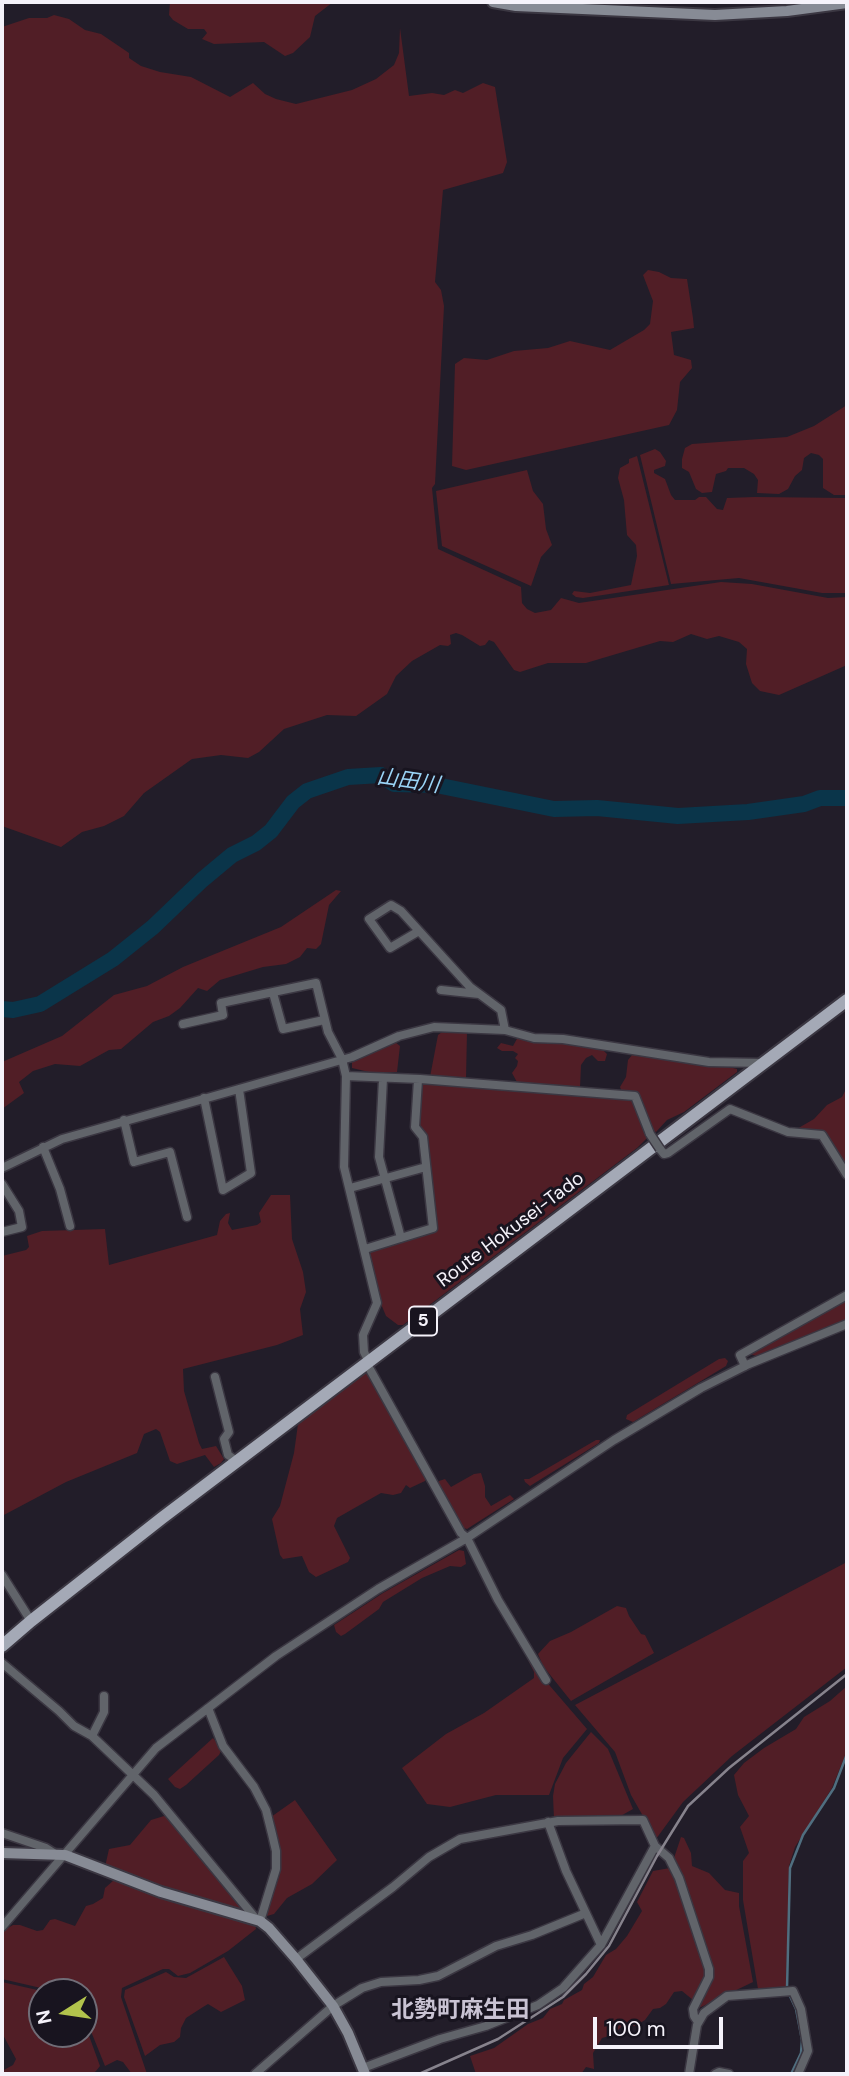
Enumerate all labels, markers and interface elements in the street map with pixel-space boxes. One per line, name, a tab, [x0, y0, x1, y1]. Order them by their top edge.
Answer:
water label: 山田川	[375, 765, 441, 799]
street label: Route Hokusei-Tado	[433, 1167, 589, 1293]
road number: 5	[409, 1306, 437, 1336]
north arrow	[28, 1978, 98, 2048]
district label: 北勢町麻生田	[391, 1997, 529, 2025]
scale bar	[597, 2002, 726, 2046]
text: N	[30, 2008, 58, 2026]
text: 100 m	[606, 2015, 666, 2043]

